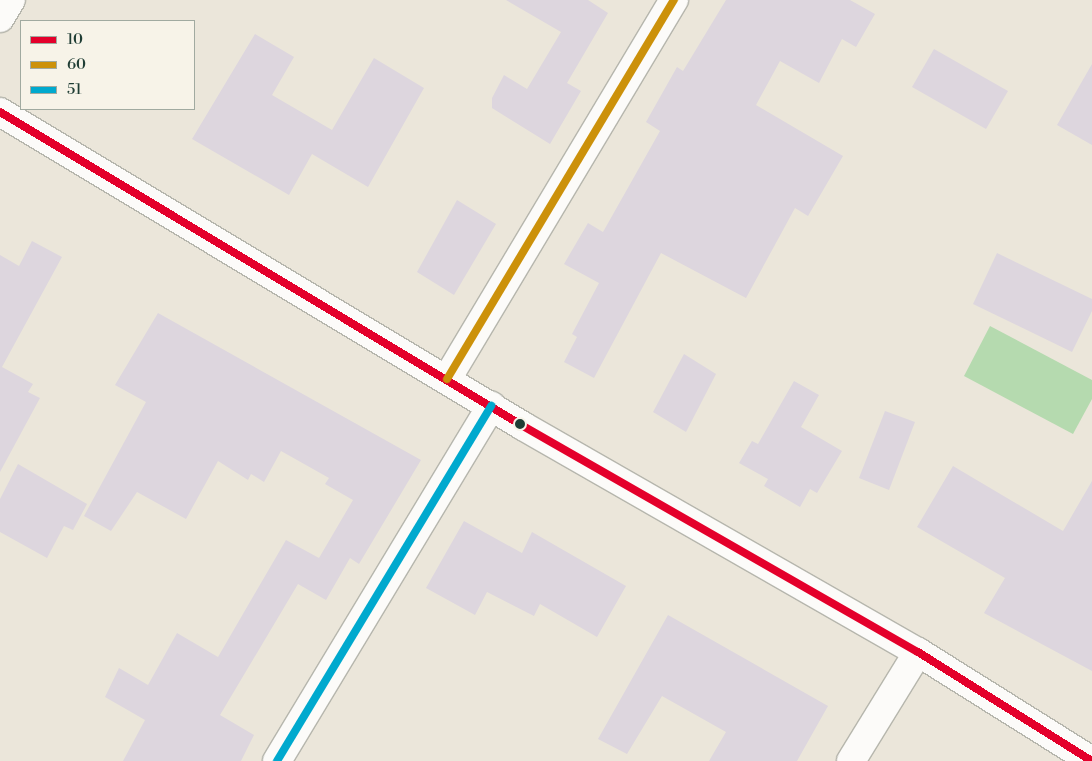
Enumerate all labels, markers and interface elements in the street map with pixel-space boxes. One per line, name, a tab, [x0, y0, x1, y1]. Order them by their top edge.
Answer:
legend	[20, 20, 195, 110]
text: 10	[67, 30, 83, 49]
text: 60	[67, 55, 86, 74]
text: 51	[67, 80, 82, 99]
unlabelled marker	[515, 419, 525, 429]

